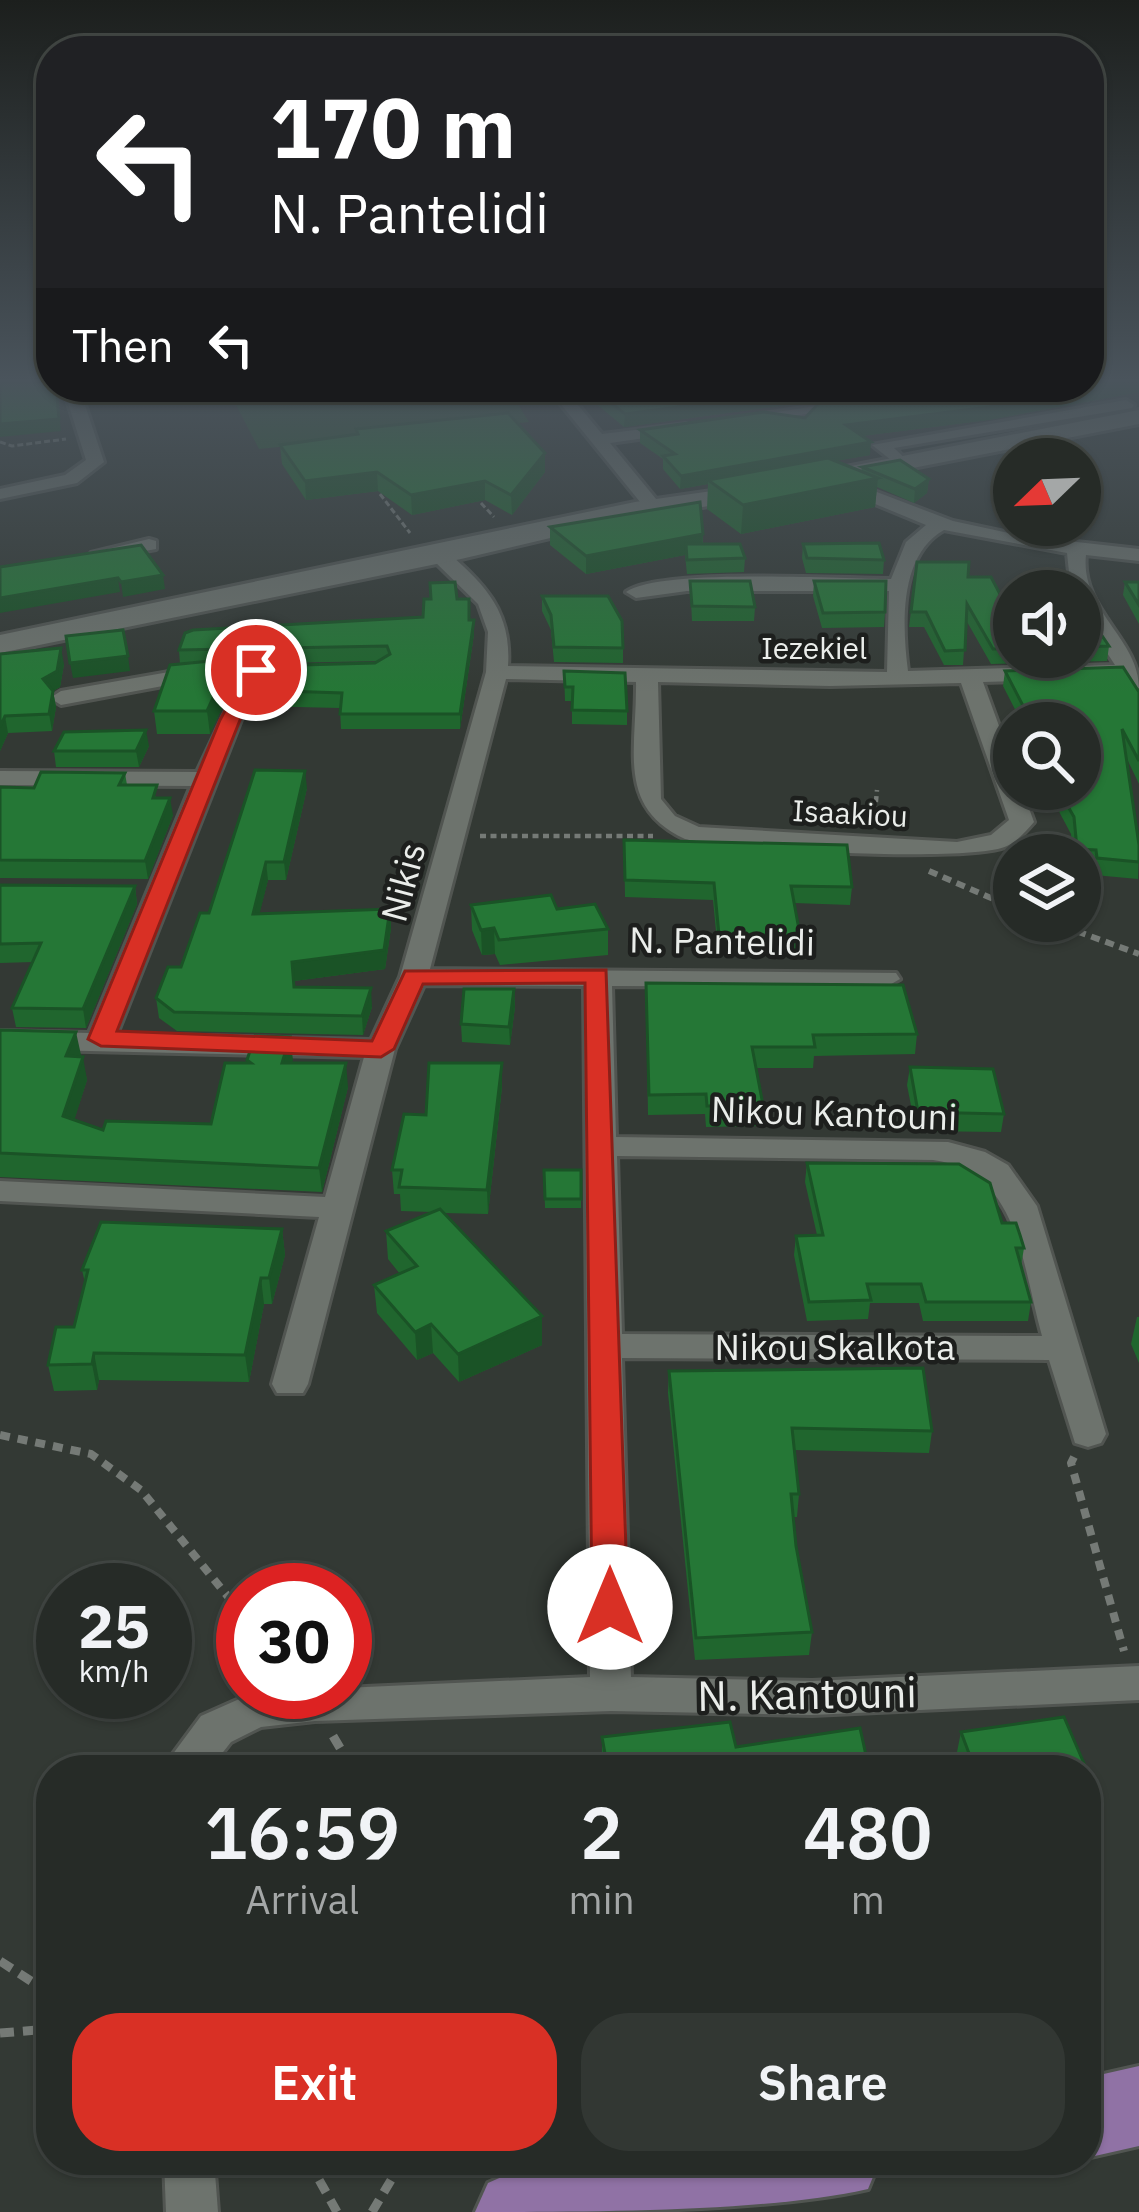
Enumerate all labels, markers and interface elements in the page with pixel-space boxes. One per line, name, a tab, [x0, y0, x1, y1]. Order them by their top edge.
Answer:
text: 170 m	[270, 72, 516, 181]
icon: left	[72, 84, 228, 240]
text: N. Pantelidi	[270, 178, 549, 248]
icon: left	[198, 312, 264, 378]
text: Then	[72, 316, 174, 374]
north arrow	[993, 438, 1101, 546]
map controls	[993, 438, 1101, 942]
button: sound	[993, 570, 1101, 678]
pin	[205, 619, 307, 721]
street label: Iezekiel	[761, 628, 867, 667]
icon: arrive	[223, 637, 289, 703]
button: search	[993, 702, 1101, 810]
street label: Isaakiou	[791, 790, 909, 835]
button: layers	[993, 834, 1101, 942]
street label: Nikis	[369, 837, 436, 927]
street label: N. Pantelidi	[629, 915, 815, 966]
street label: Nikou Kantouni	[710, 1085, 958, 1140]
street label: Nikou Skalkota	[714, 1323, 956, 1370]
position arrow	[547, 1544, 673, 1670]
speed limit sign: 30	[216, 1563, 372, 1719]
text: 25	[78, 1586, 150, 1665]
text: km/h	[79, 1651, 149, 1690]
street label: N. Kantouni	[697, 1664, 917, 1723]
text: 16:59	[204, 1785, 400, 1879]
text: 2	[580, 1785, 623, 1879]
text: 480	[803, 1785, 933, 1879]
text: Arrival	[245, 1874, 359, 1925]
text: min	[569, 1874, 635, 1925]
text: m	[851, 1874, 885, 1925]
button: Exit	[72, 2013, 557, 2151]
button: Share	[581, 2013, 1065, 2151]

